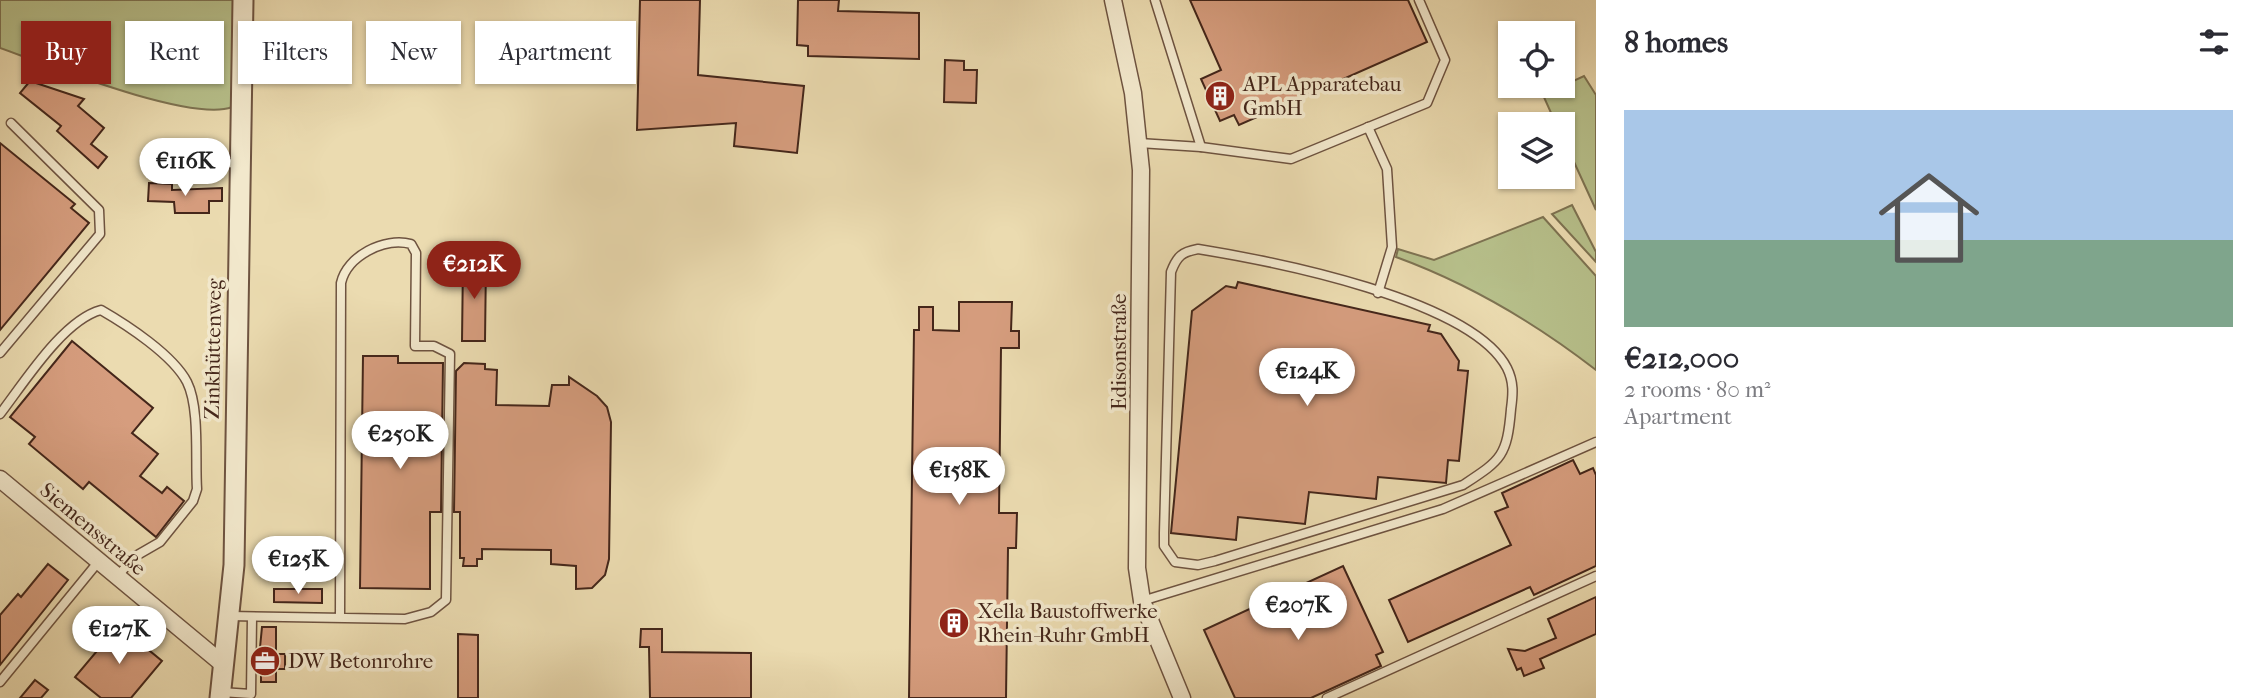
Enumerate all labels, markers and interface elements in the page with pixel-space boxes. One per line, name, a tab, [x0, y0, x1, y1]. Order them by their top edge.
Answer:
chip: Buy	[21, 21, 111, 84]
chip: Rent	[125, 21, 224, 84]
chip: Filters	[238, 21, 352, 84]
chip: New	[366, 21, 461, 84]
chip: Apartment	[475, 21, 636, 84]
map controls	[1498, 21, 1575, 189]
button: locate	[1498, 21, 1575, 98]
icon: filters	[2195, 23, 2233, 61]
text: 8 homes	[1624, 25, 1728, 60]
place label: APL Apparatebau GmbH	[1242, 72, 1402, 120]
building icon: APL Apparatebau GmbH	[1203, 79, 1237, 113]
button: layers	[1498, 112, 1575, 189]
pin: €116K	[136, 138, 234, 198]
text: €116K	[155, 147, 215, 174]
icon: home	[1866, 155, 1992, 281]
pin: €212K	[425, 242, 523, 301]
text: €212K	[443, 250, 505, 277]
street label: Zinkhüttenweg	[200, 278, 226, 420]
street label: Edisonstraße	[1107, 294, 1131, 410]
text: €212,000	[1624, 341, 1739, 376]
pin: €124K	[1258, 348, 1356, 408]
text: €124K	[1275, 357, 1339, 384]
text: 2 rooms · 80 m²	[1624, 376, 1771, 403]
text: Apartment	[1624, 403, 1732, 430]
pin: €250K	[351, 412, 449, 471]
text: €250K	[368, 420, 432, 447]
pin: €158K	[910, 448, 1008, 507]
text: €158K	[929, 456, 989, 483]
street label: Siemensstraße	[35, 478, 151, 580]
pin: €125K	[249, 536, 347, 596]
text: €125K	[268, 545, 328, 572]
pin: €207K	[1249, 582, 1347, 642]
text: €207K	[1265, 591, 1331, 618]
place label: Xella Baustoffwerke Rhein-Ruhr GmbH	[977, 599, 1158, 647]
pin: €127K	[70, 606, 168, 666]
building icon: Xella Baustoffwerke Rhein-Ruhr GmbH	[937, 606, 971, 640]
text: €127K	[88, 615, 150, 642]
office icon: DW Betonrohre	[248, 644, 282, 678]
place label: DW Betonrohre	[288, 649, 433, 673]

